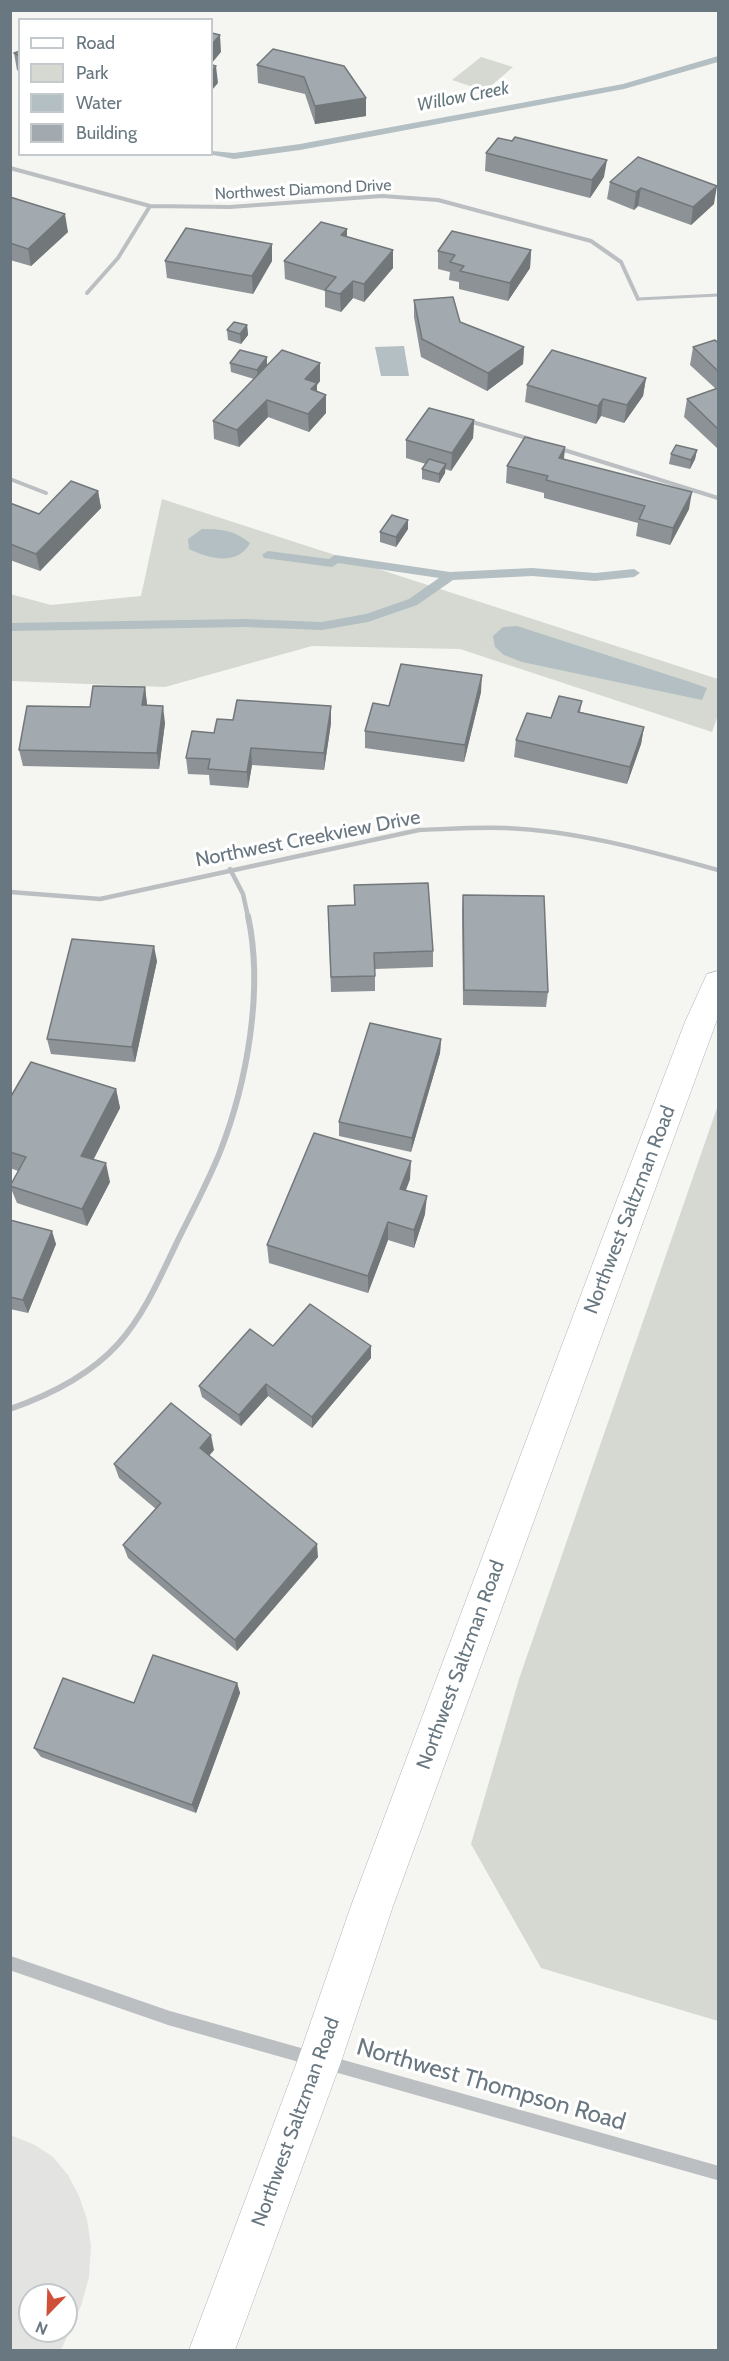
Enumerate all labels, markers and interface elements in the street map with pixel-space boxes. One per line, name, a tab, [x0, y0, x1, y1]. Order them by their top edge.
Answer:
legend	[18, 18, 213, 156]
text: Road	[76, 32, 115, 54]
text: Park	[76, 62, 108, 84]
water label: Willow Creek	[415, 78, 511, 116]
text: Water	[76, 92, 122, 114]
text: Building	[76, 122, 137, 144]
street label: Northwest Diamond Drive	[214, 176, 392, 204]
street label: Northwest Creekview Drive	[194, 805, 422, 873]
street label: Northwest Saltzman Road	[579, 1103, 681, 1317]
street label: Northwest Saltzman Road	[412, 1557, 510, 1773]
street label: Northwest Saltzman Road	[247, 2014, 345, 2230]
street label: Northwest Thompson Road	[353, 2033, 629, 2137]
north arrow	[18, 2283, 78, 2343]
text: N	[33, 2317, 50, 2339]

